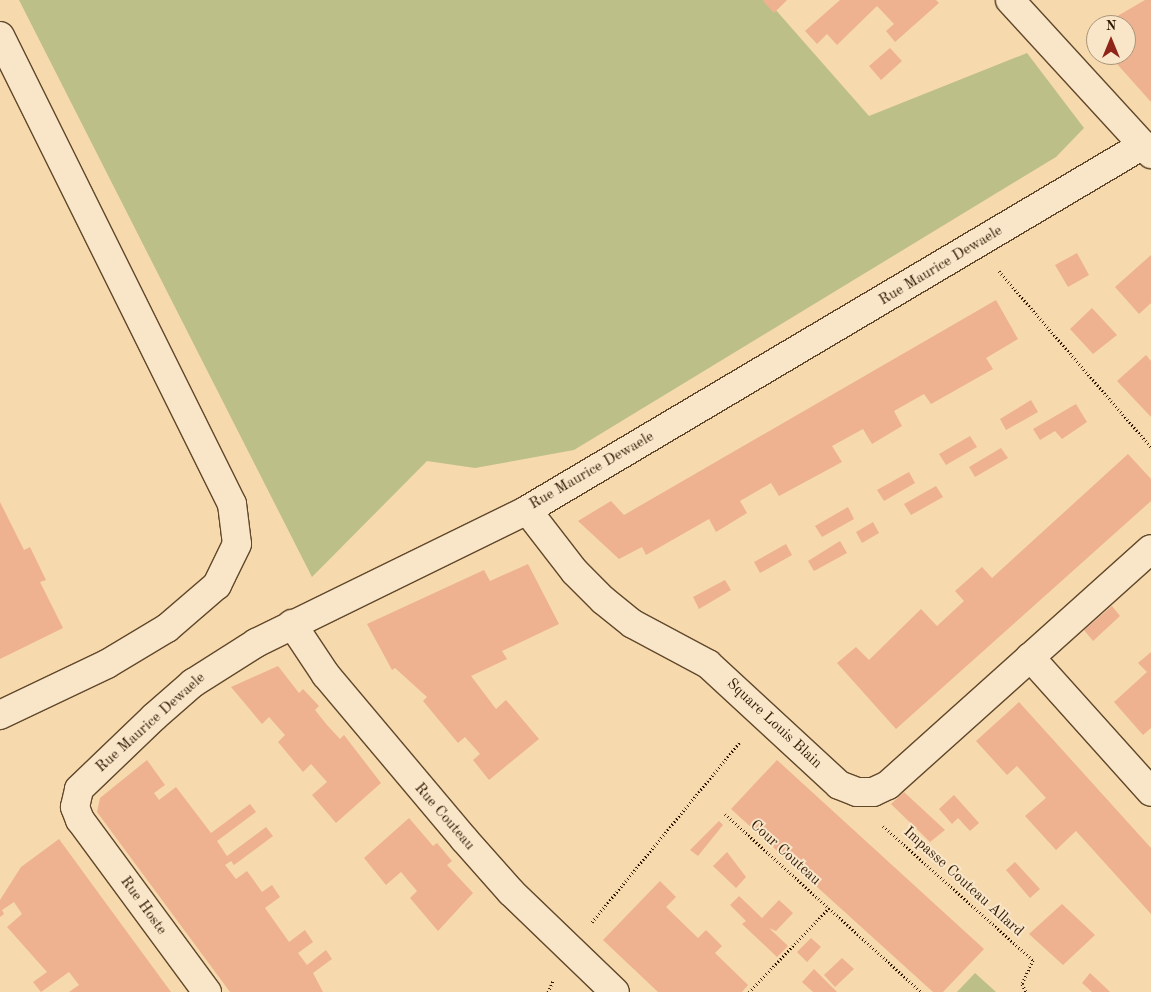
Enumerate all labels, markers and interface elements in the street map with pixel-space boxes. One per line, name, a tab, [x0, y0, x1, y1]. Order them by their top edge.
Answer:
north arrow	[1086, 15, 1136, 65]
text: N	[1106, 19, 1116, 33]
street label: Rue Maurice Dewaele	[876, 222, 1006, 310]
street label: Rue Maurice Dewaele	[527, 428, 657, 514]
street label: Rue Maurice Dewaele	[93, 669, 209, 777]
street label: Square Louis Blain	[723, 675, 825, 773]
street label: Rue Couteau	[410, 780, 478, 854]
street label: Cour Couteau	[746, 817, 824, 889]
street label: Impasse Couteau Allard	[899, 823, 1027, 941]
street label: Rue Hoste	[116, 873, 170, 939]

